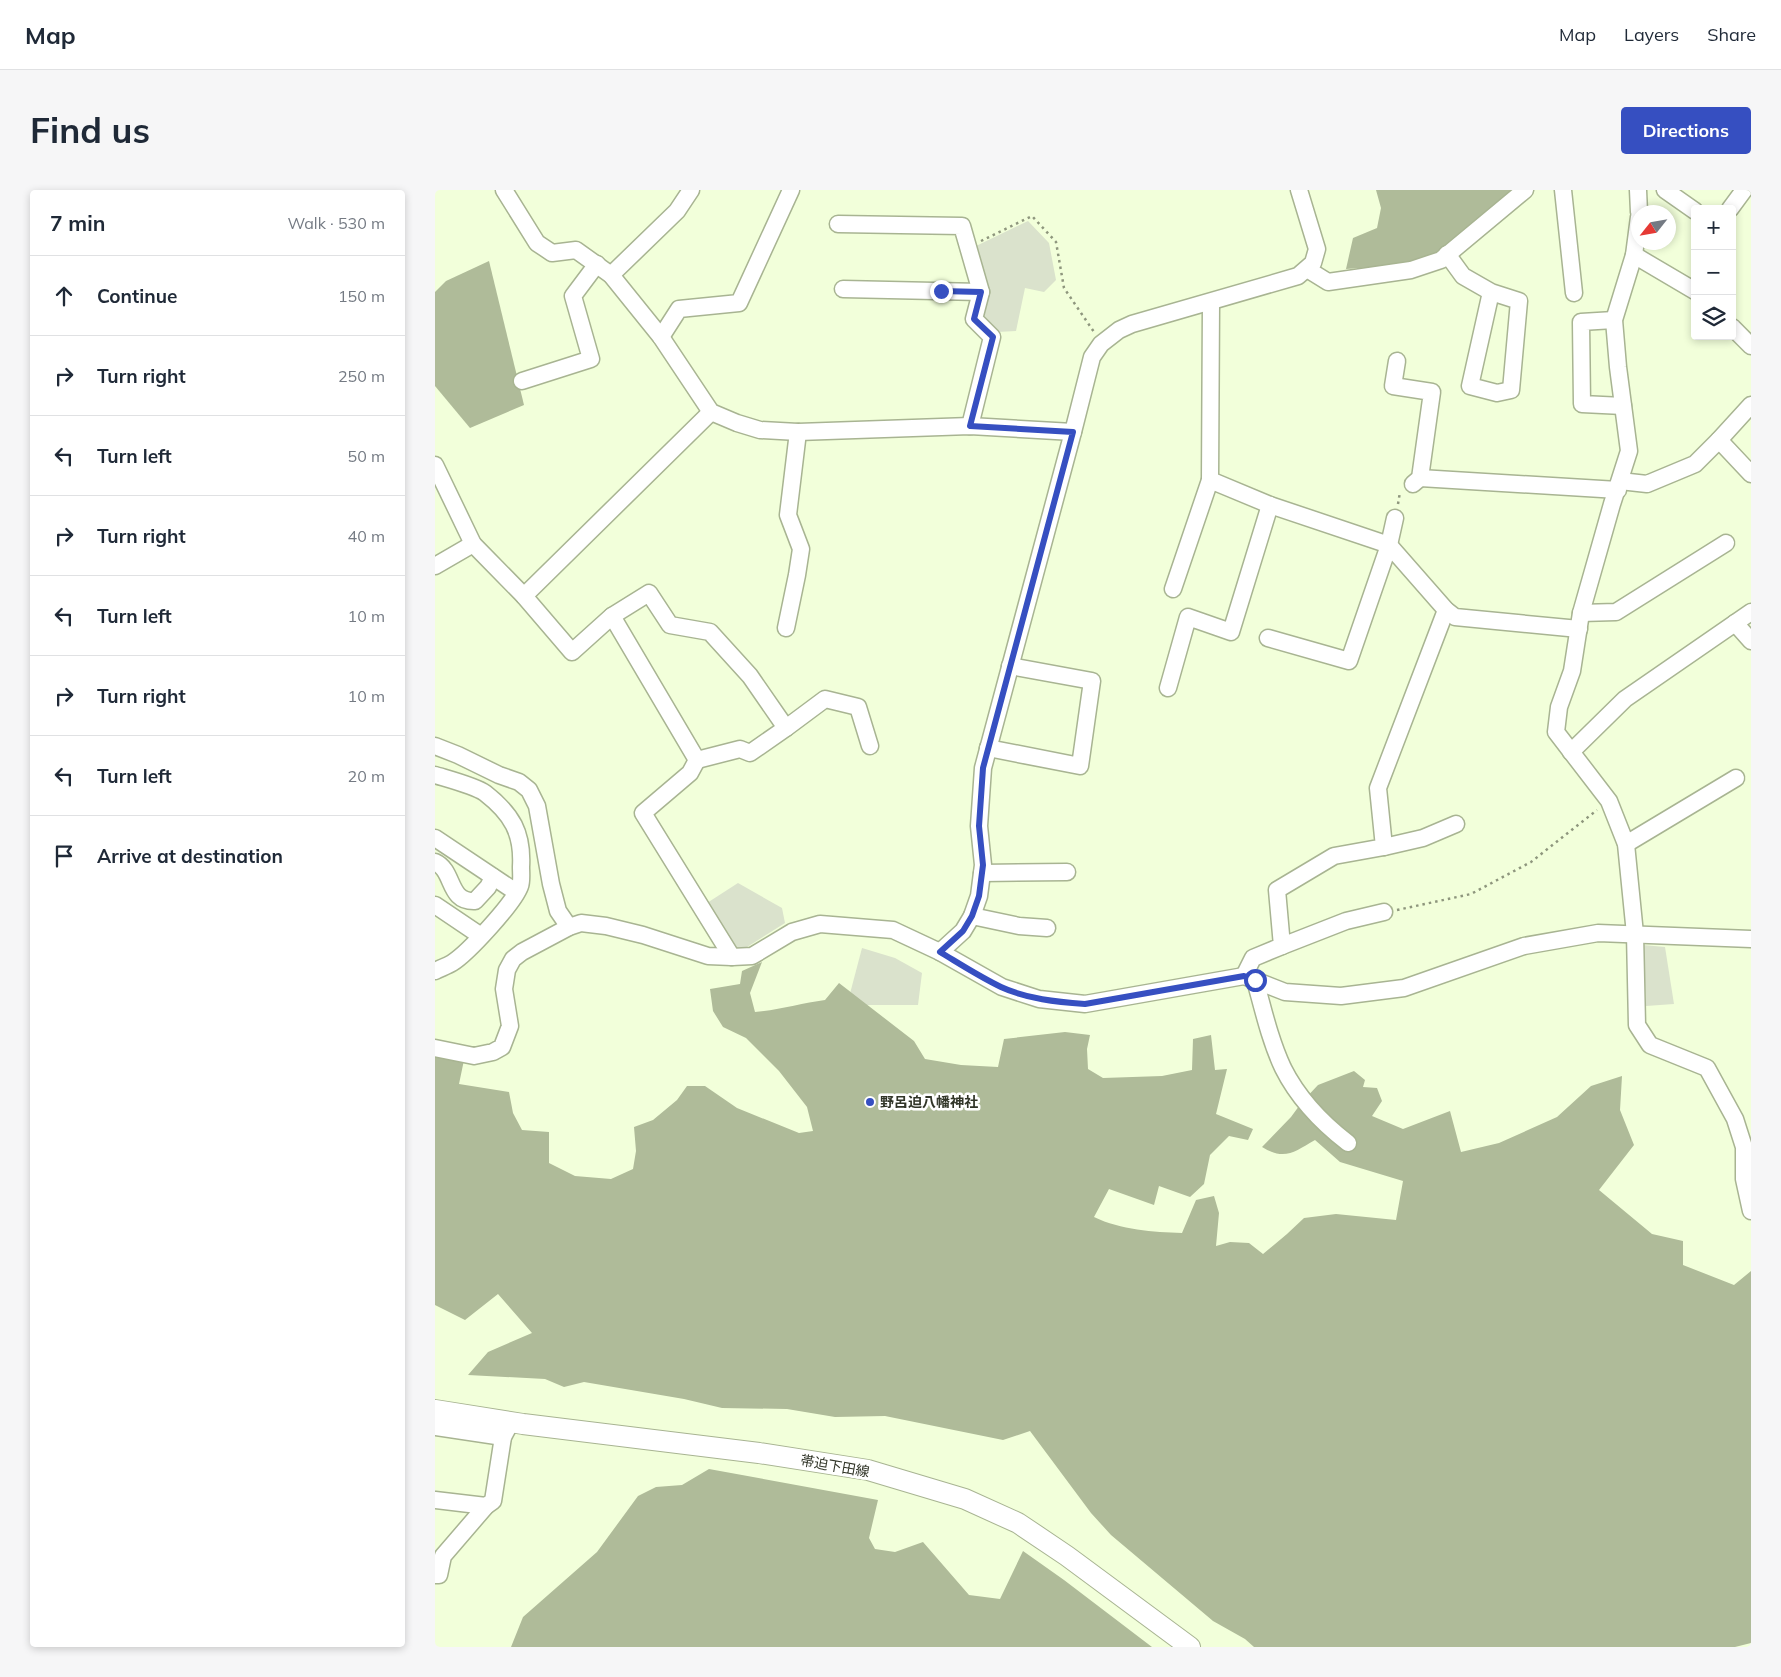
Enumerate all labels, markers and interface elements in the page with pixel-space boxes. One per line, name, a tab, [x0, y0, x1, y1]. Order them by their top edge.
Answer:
text: Map	[25, 20, 76, 50]
text: Map	[1559, 23, 1596, 46]
text: Layers	[1624, 23, 1679, 46]
text: Share	[1707, 23, 1756, 46]
button: Directions	[1621, 107, 1751, 154]
text: Find us	[30, 108, 150, 152]
north arrow	[1631, 205, 1676, 250]
map controls	[1691, 205, 1736, 340]
button: +	[1691, 205, 1736, 250]
text: 7 min	[50, 210, 105, 236]
text: Walk · 530 m	[287, 213, 385, 233]
button: −	[1691, 250, 1736, 295]
route end	[930, 280, 953, 303]
icon: ahead	[50, 282, 78, 310]
text: Continue	[97, 284, 177, 308]
text: 150 m	[338, 286, 385, 306]
button: layers	[1691, 295, 1736, 340]
icon: right	[50, 362, 78, 390]
text: Turn right	[97, 364, 186, 388]
text: 250 m	[338, 366, 385, 386]
icon: left	[50, 442, 78, 470]
text: Turn left	[97, 444, 172, 468]
text: 50 m	[348, 446, 385, 466]
icon: right	[50, 522, 78, 550]
text: Turn right	[97, 524, 186, 548]
text: 40 m	[348, 526, 385, 546]
icon: left	[50, 602, 78, 630]
text: Turn left	[97, 604, 172, 628]
text: 10 m	[348, 606, 385, 626]
icon: right	[50, 682, 78, 710]
text: Turn right	[97, 684, 186, 708]
text: 10 m	[348, 686, 385, 706]
icon: left	[50, 762, 78, 790]
text: Turn left	[97, 764, 172, 788]
text: 20 m	[348, 766, 385, 786]
icon: arrive	[50, 842, 78, 870]
text: Arrive at destination	[97, 844, 283, 868]
route start	[1244, 969, 1267, 992]
place label: 野呂迫八幡神社	[880, 1093, 978, 1111]
marker: 野呂迫八幡神社	[864, 1096, 876, 1108]
street label: 帯迫下田線	[799, 1451, 871, 1481]

